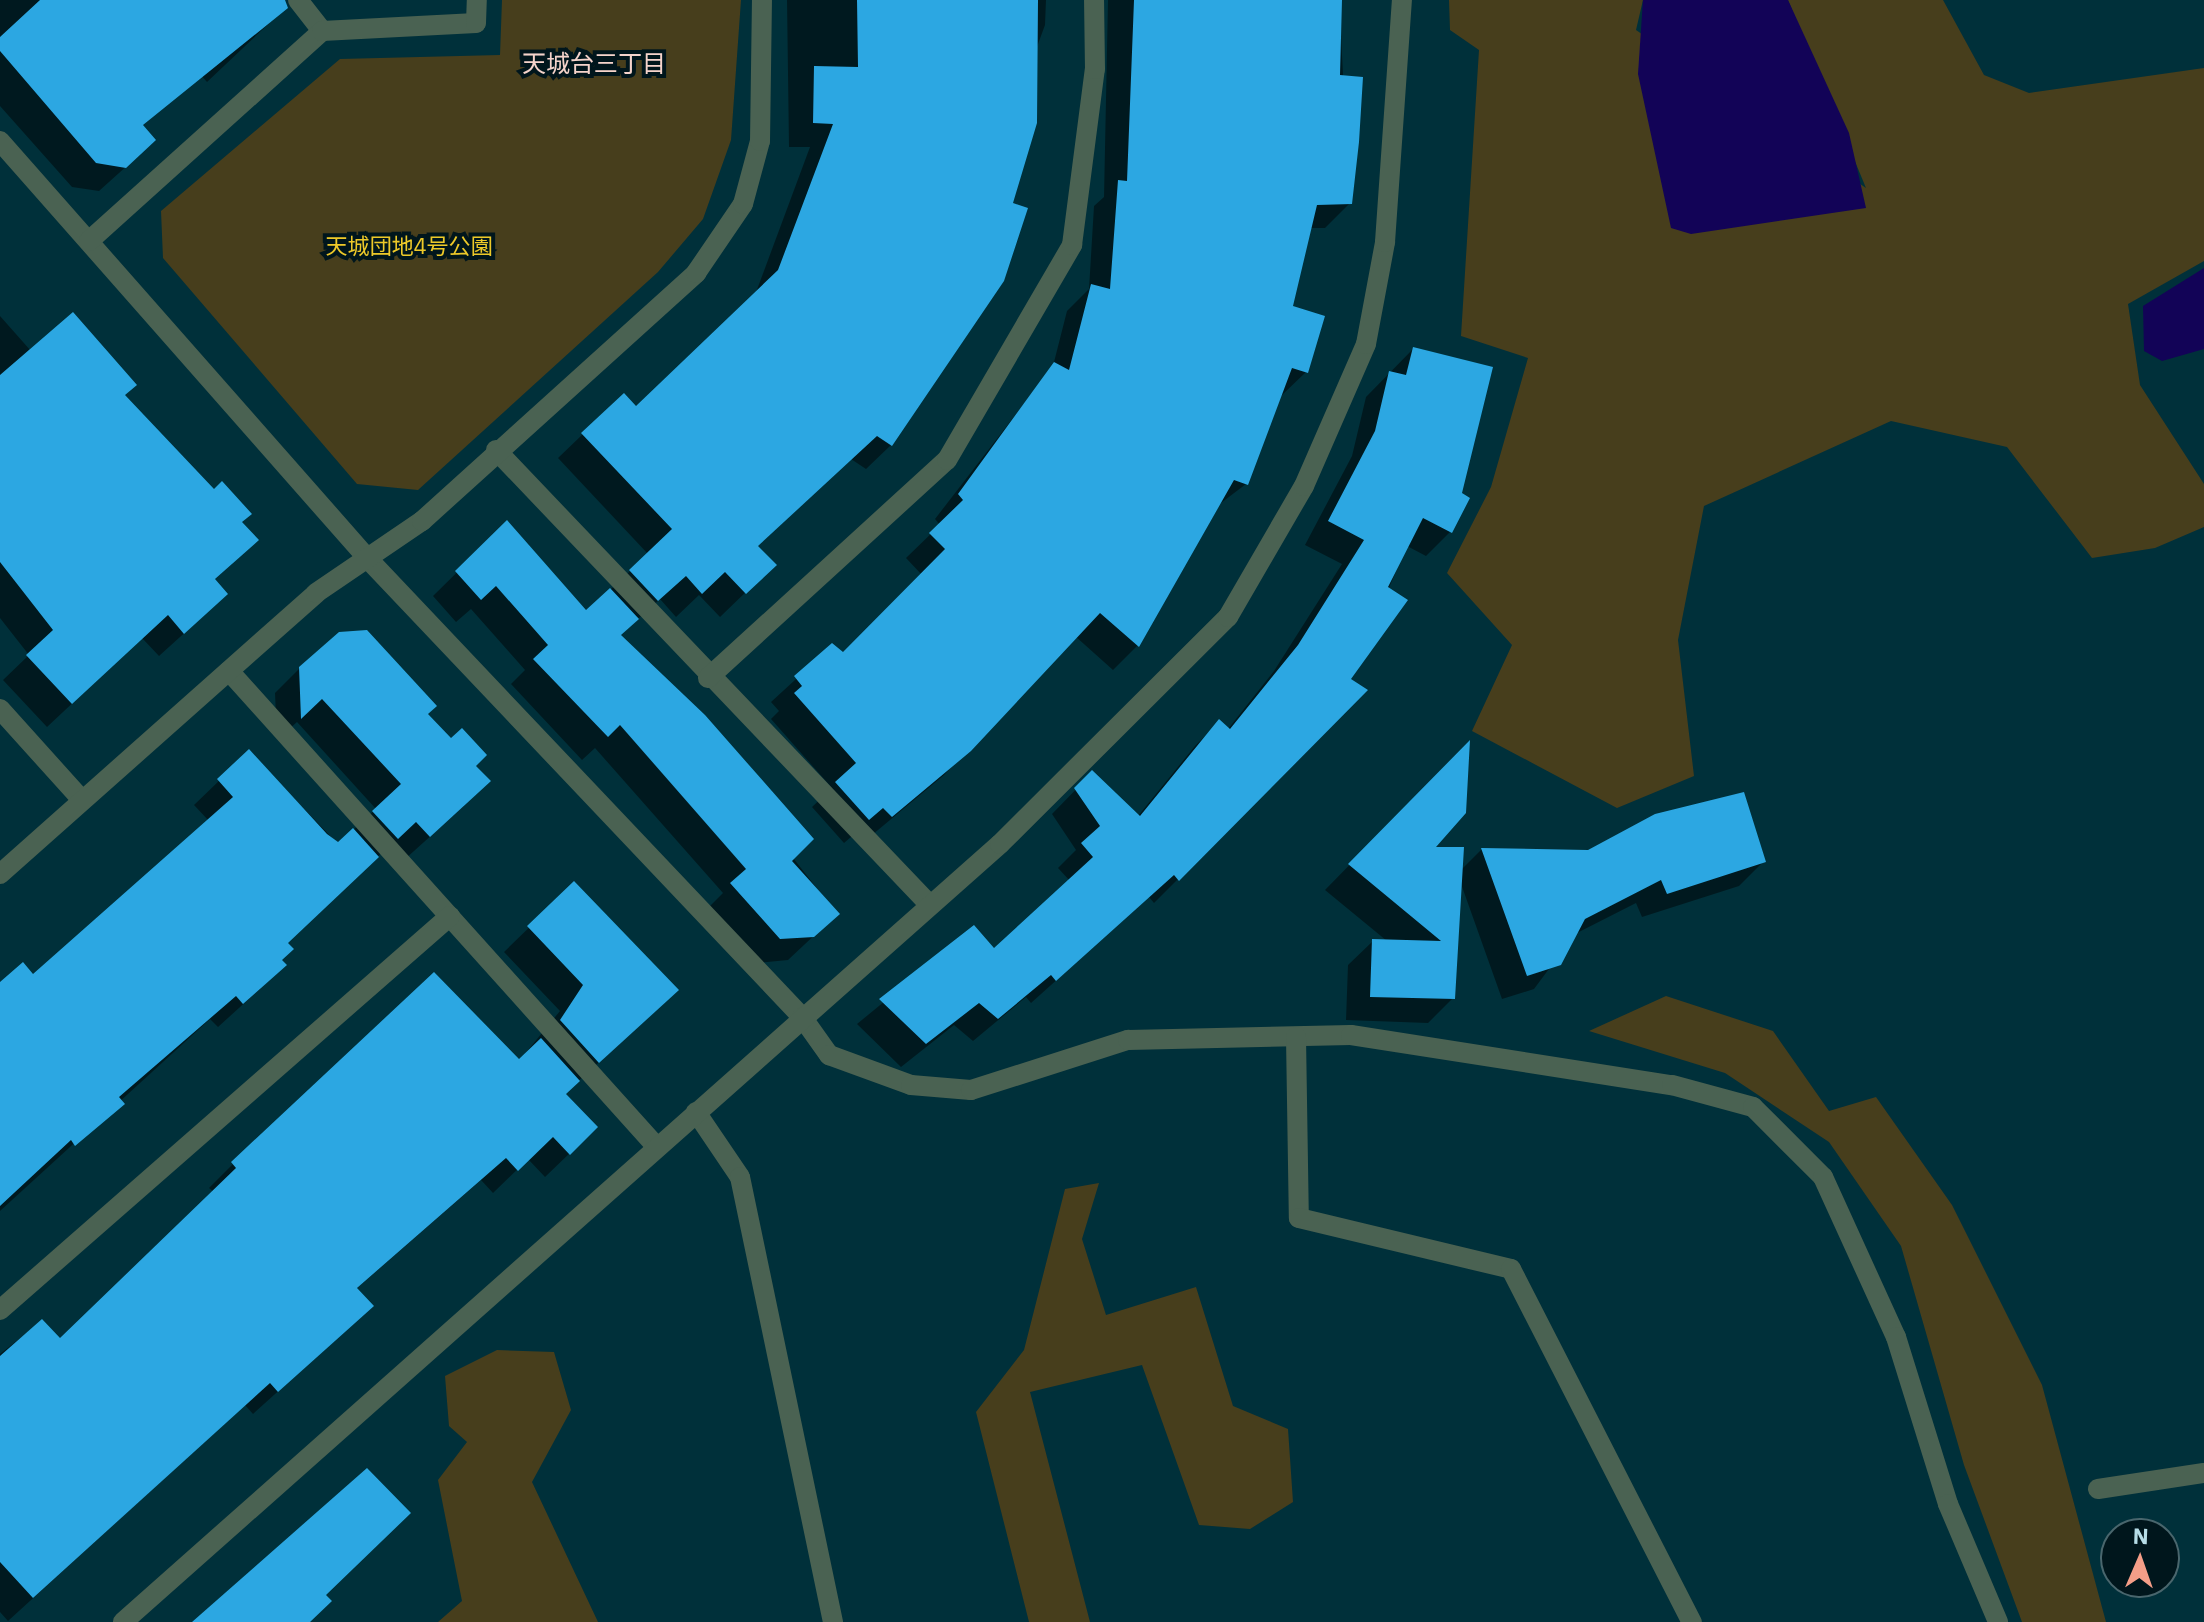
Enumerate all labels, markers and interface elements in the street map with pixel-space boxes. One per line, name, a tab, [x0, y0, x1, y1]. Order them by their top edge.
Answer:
district label: 天城台三丁目	[522, 50, 666, 78]
park label: 天城団地4号公園	[325, 233, 493, 259]
north arrow	[2100, 1518, 2180, 1598]
text: N	[2132, 1521, 2149, 1550]

